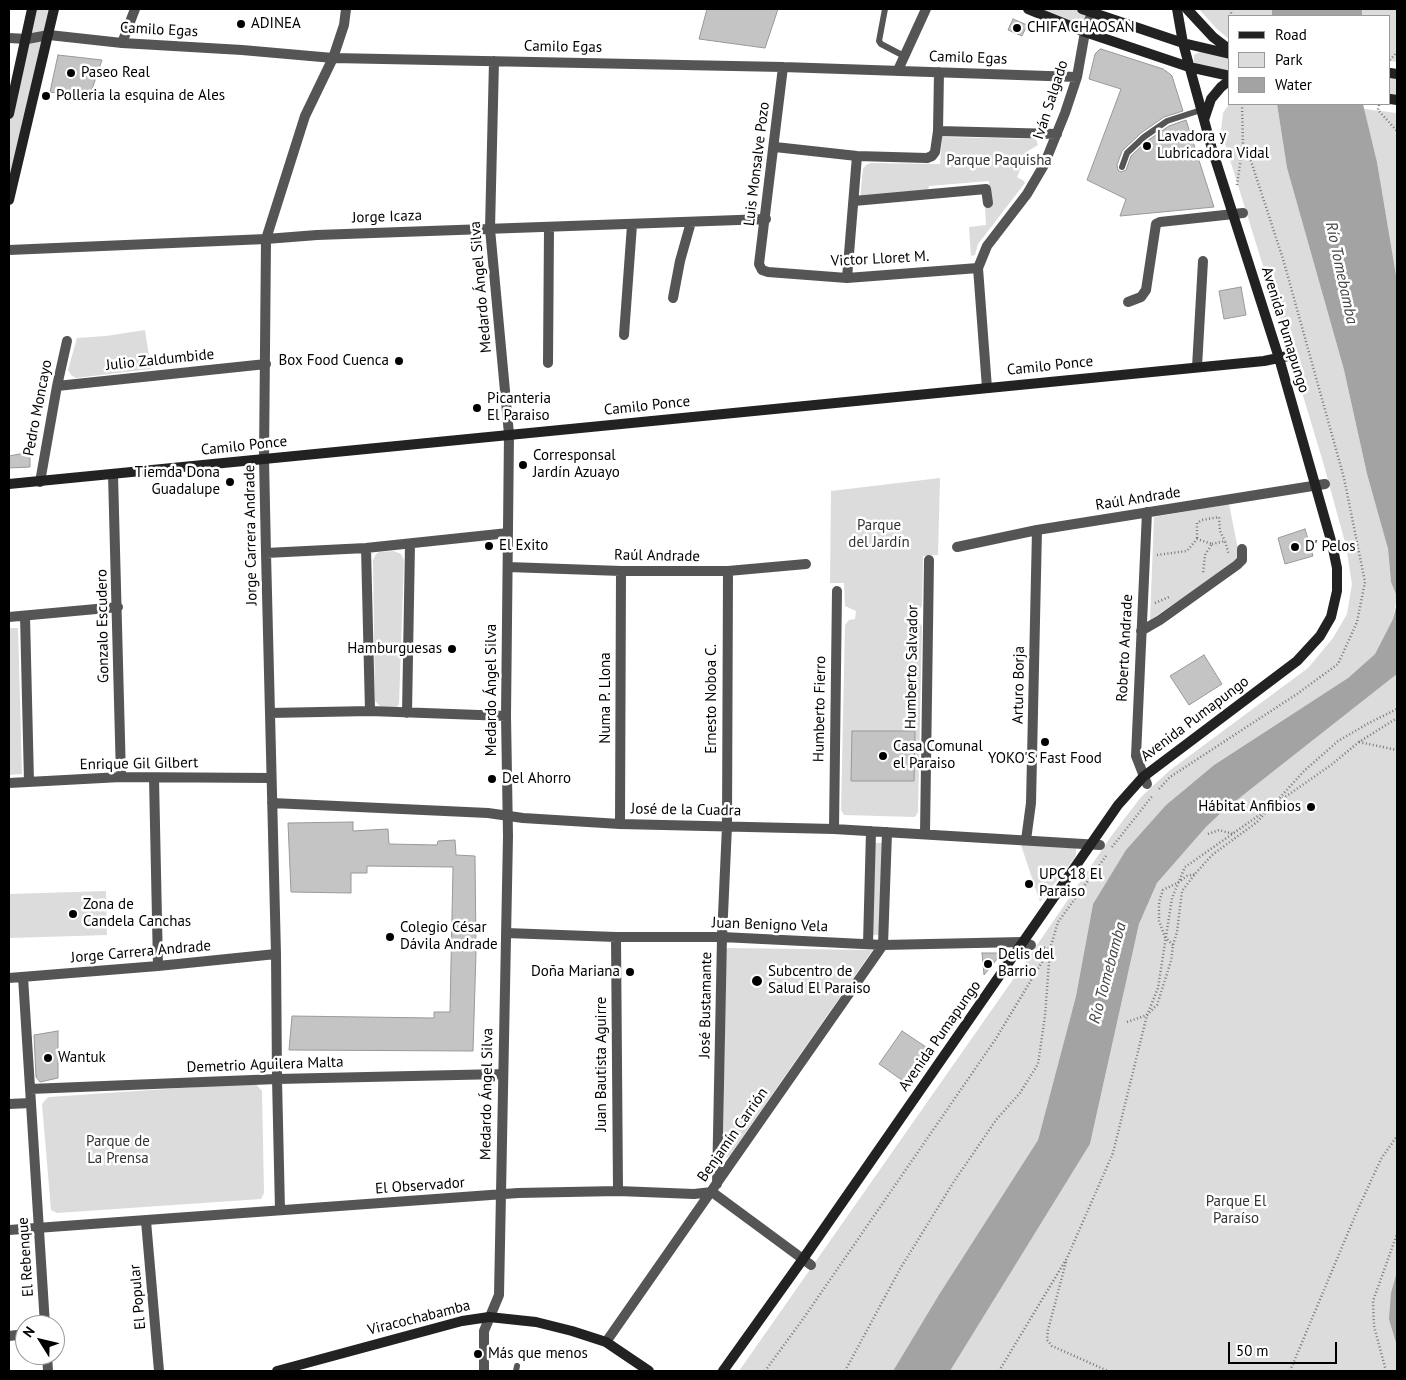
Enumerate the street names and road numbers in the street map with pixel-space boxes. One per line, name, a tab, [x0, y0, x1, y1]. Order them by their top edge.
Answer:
street label: Camilo Egas	[119, 19, 199, 41]
street label: Camilo Egas	[524, 37, 602, 57]
street label: Camilo Egas	[929, 48, 1007, 68]
street label: Iván Salgado	[1030, 58, 1072, 142]
street label: Luis Monsalve Pozo	[740, 101, 774, 227]
street label: Jorge Icaza	[352, 207, 422, 227]
street label: Medardo Ángel Silva	[466, 220, 496, 354]
street label: Victor Lloret M.	[830, 247, 930, 271]
street label: Avenida Pumapungo	[1257, 265, 1313, 395]
street label: Julio Zaldumbide	[105, 345, 215, 375]
street label: Camilo Ponce	[1006, 353, 1094, 379]
street label: Pedro Moncayo	[20, 358, 56, 458]
street label: Camilo Ponce	[603, 393, 691, 419]
street label: Camilo Ponce	[200, 433, 288, 459]
street label: Jorge Carrera Andrade	[241, 465, 261, 605]
street label: Raúl Andrade	[1094, 483, 1182, 515]
street label: Raúl Andrade	[614, 546, 700, 566]
street label: Gonzalo Escudero	[93, 569, 113, 683]
street label: Roberto Andrade	[1113, 594, 1137, 702]
street label: Humberto Salvador	[902, 605, 922, 729]
street label: Medardo Ángel Silva	[483, 624, 501, 756]
street label: Ernesto Noboa C.	[703, 644, 721, 754]
street label: Arturo Borja	[1009, 646, 1029, 724]
street label: Numa P. Llona	[597, 652, 615, 744]
street label: Humberto Fierro	[810, 656, 830, 762]
street label: Avenida Pumapungo	[1137, 672, 1253, 766]
street label: Enrique Gil Gilbert	[80, 754, 198, 774]
street label: José de la Cuadra	[631, 800, 741, 820]
street label: Juan Benigno Vela	[712, 914, 828, 936]
street label: Jorge Carrera Andrade	[70, 937, 212, 967]
street label: José Bustamante	[696, 952, 716, 1058]
street label: Avenida Pumapungo	[895, 977, 985, 1095]
street label: Juan Bautista Aguirre	[593, 997, 611, 1131]
street label: Medardo Ángel Silva	[477, 1028, 497, 1160]
street label: Demetrio Aguilera Malta	[186, 1053, 344, 1077]
street label: Benjamín Carrión	[694, 1085, 772, 1185]
street label: El Observador	[375, 1174, 465, 1198]
street label: El Rebenque	[14, 1217, 38, 1297]
street label: El Popular	[126, 1264, 150, 1330]
street label: Viracochabamba	[366, 1297, 472, 1339]

